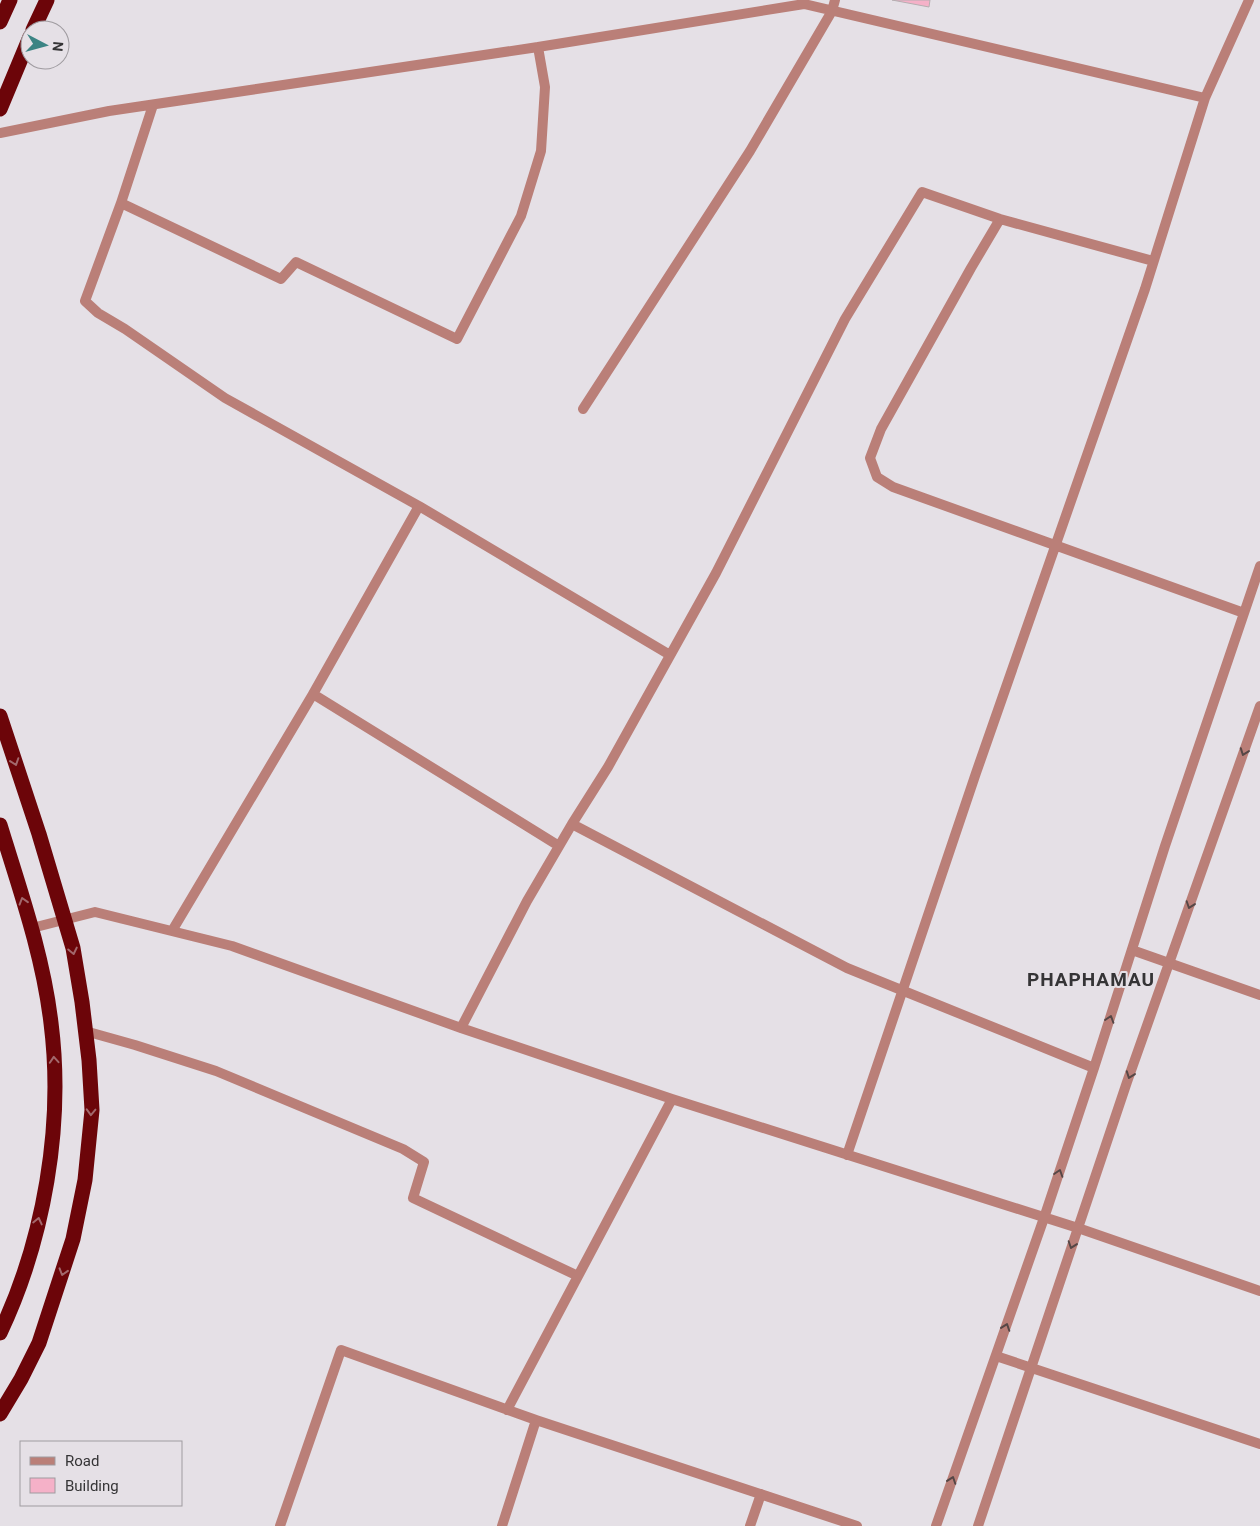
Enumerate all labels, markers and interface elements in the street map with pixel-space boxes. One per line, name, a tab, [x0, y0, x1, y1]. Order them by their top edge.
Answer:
north arrow	[20, 20, 70, 70]
text: N	[49, 41, 66, 52]
one-way arrow	[1240, 747, 1250, 756]
one-way arrow	[9, 757, 19, 766]
one-way arrow	[19, 897, 29, 906]
one-way arrow	[1186, 901, 1196, 909]
one-way arrow	[67, 946, 78, 955]
district label: PHAPHAMAU	[1027, 968, 1155, 991]
one-way arrow	[1104, 1015, 1114, 1023]
one-way arrow	[48, 1056, 59, 1064]
one-way arrow	[1126, 1070, 1136, 1079]
one-way arrow	[86, 1108, 96, 1116]
one-way arrow	[1053, 1169, 1063, 1178]
one-way arrow	[32, 1217, 43, 1226]
one-way arrow	[1068, 1241, 1078, 1249]
one-way arrow	[58, 1267, 68, 1275]
one-way arrow	[1000, 1323, 1010, 1331]
legend	[20, 1441, 182, 1506]
text: Road	[65, 1452, 99, 1470]
one-way arrow	[946, 1476, 956, 1485]
text: Building	[65, 1477, 119, 1495]

